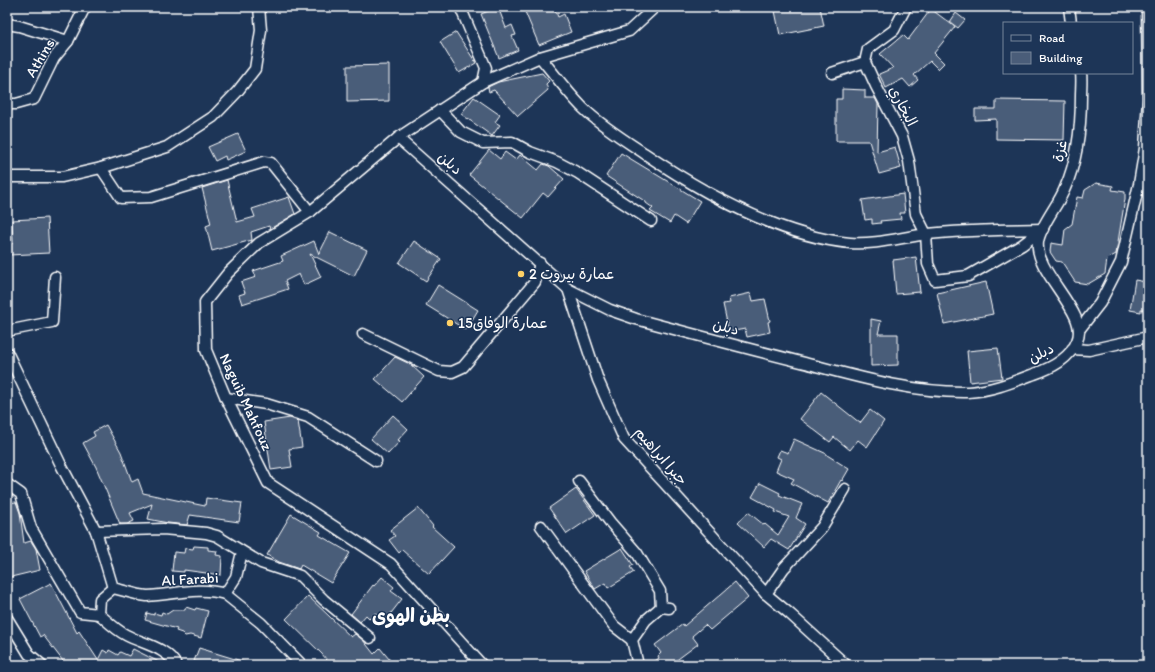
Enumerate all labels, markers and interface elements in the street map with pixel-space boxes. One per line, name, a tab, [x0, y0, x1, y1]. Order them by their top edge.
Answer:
legend	[1003, 22, 1133, 74]
text: Road	[1039, 31, 1065, 45]
street label: Athins	[21, 35, 59, 81]
text: Building	[1039, 51, 1083, 65]
street label: البخاري	[883, 83, 921, 130]
street label: غزة	[1049, 138, 1071, 164]
street label: دبلن	[434, 148, 466, 178]
place label: عمارة بيروت 2	[529, 265, 615, 283]
marker: عمارة بيروت 2	[516, 269, 526, 279]
place label: عمارة الوفاق15	[458, 314, 548, 333]
street label: دبلن	[711, 315, 741, 339]
marker: عمارة الوفاق15	[445, 318, 455, 328]
street label: دبلن	[1025, 339, 1057, 367]
street label: Naguib Mahfouz	[216, 351, 276, 453]
street label: جبرا ابراهيم	[628, 423, 691, 491]
street label: Al Farabi	[161, 569, 219, 589]
district label: بطن الهوى	[372, 604, 450, 629]

